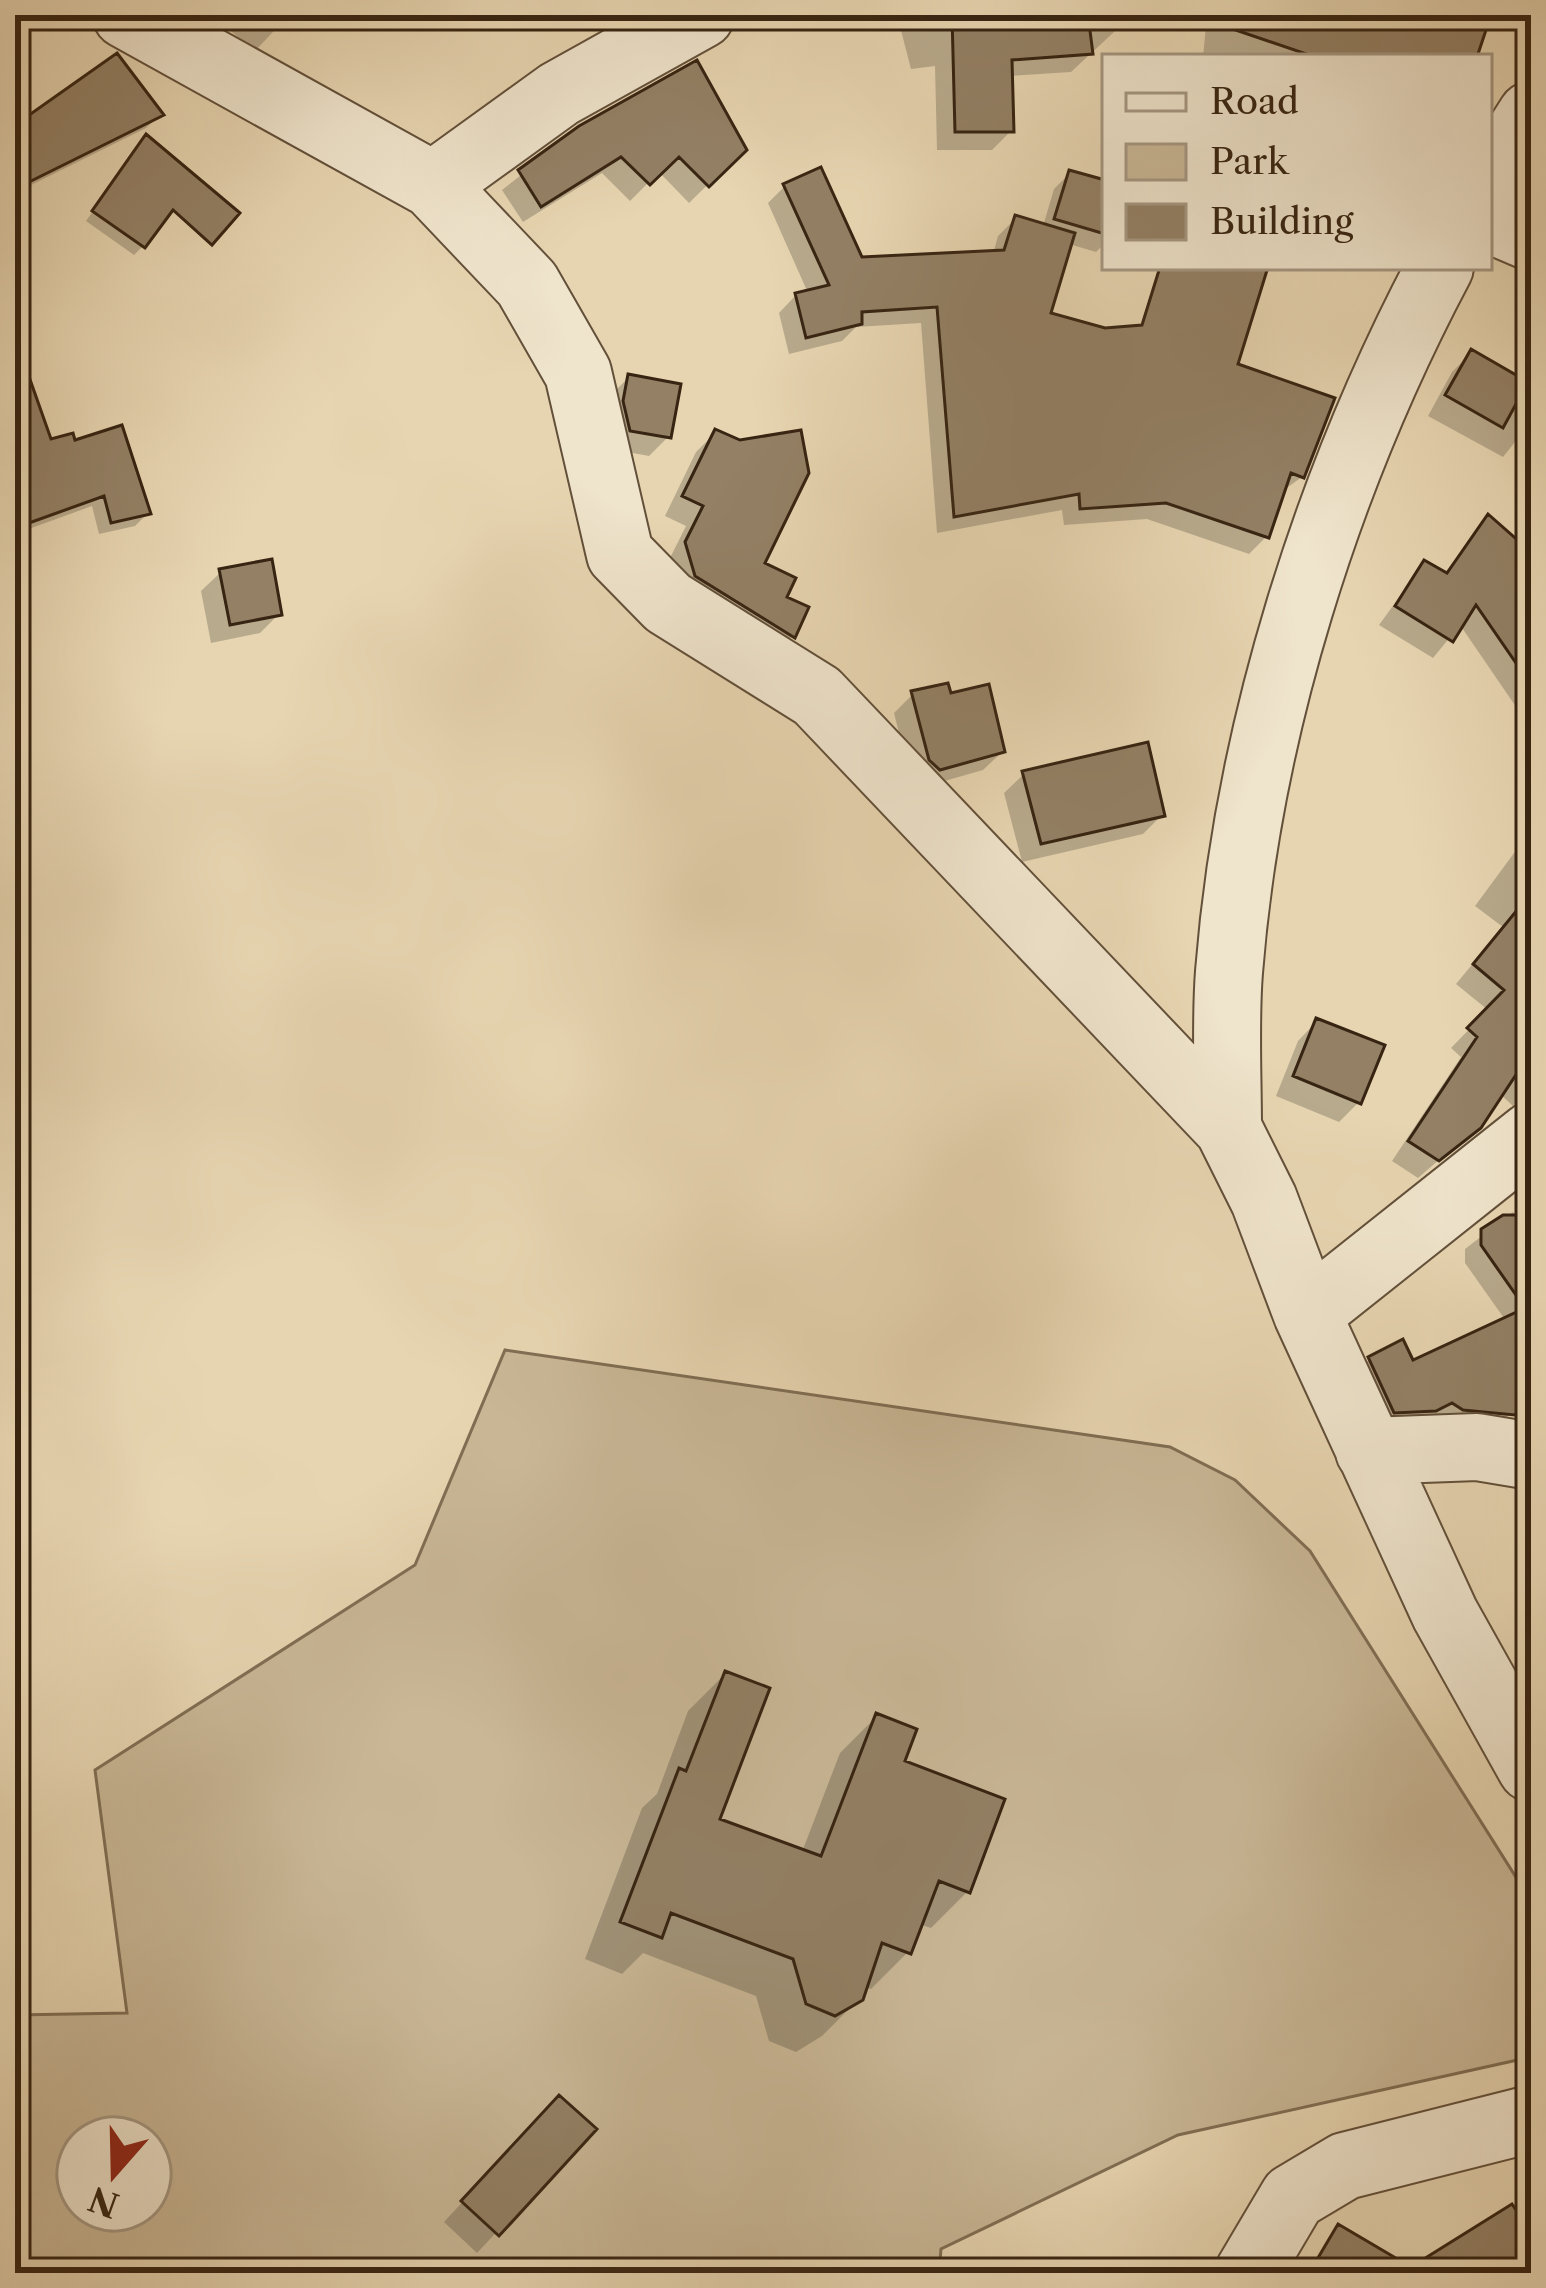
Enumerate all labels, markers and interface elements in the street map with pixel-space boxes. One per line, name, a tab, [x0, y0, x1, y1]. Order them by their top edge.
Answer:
legend	[1102, 54, 1492, 270]
text: Road	[1210, 79, 1299, 123]
text: Park	[1210, 139, 1290, 183]
text: Building	[1210, 199, 1354, 243]
north arrow	[54, 2114, 174, 2234]
text: N	[83, 2178, 124, 2226]

